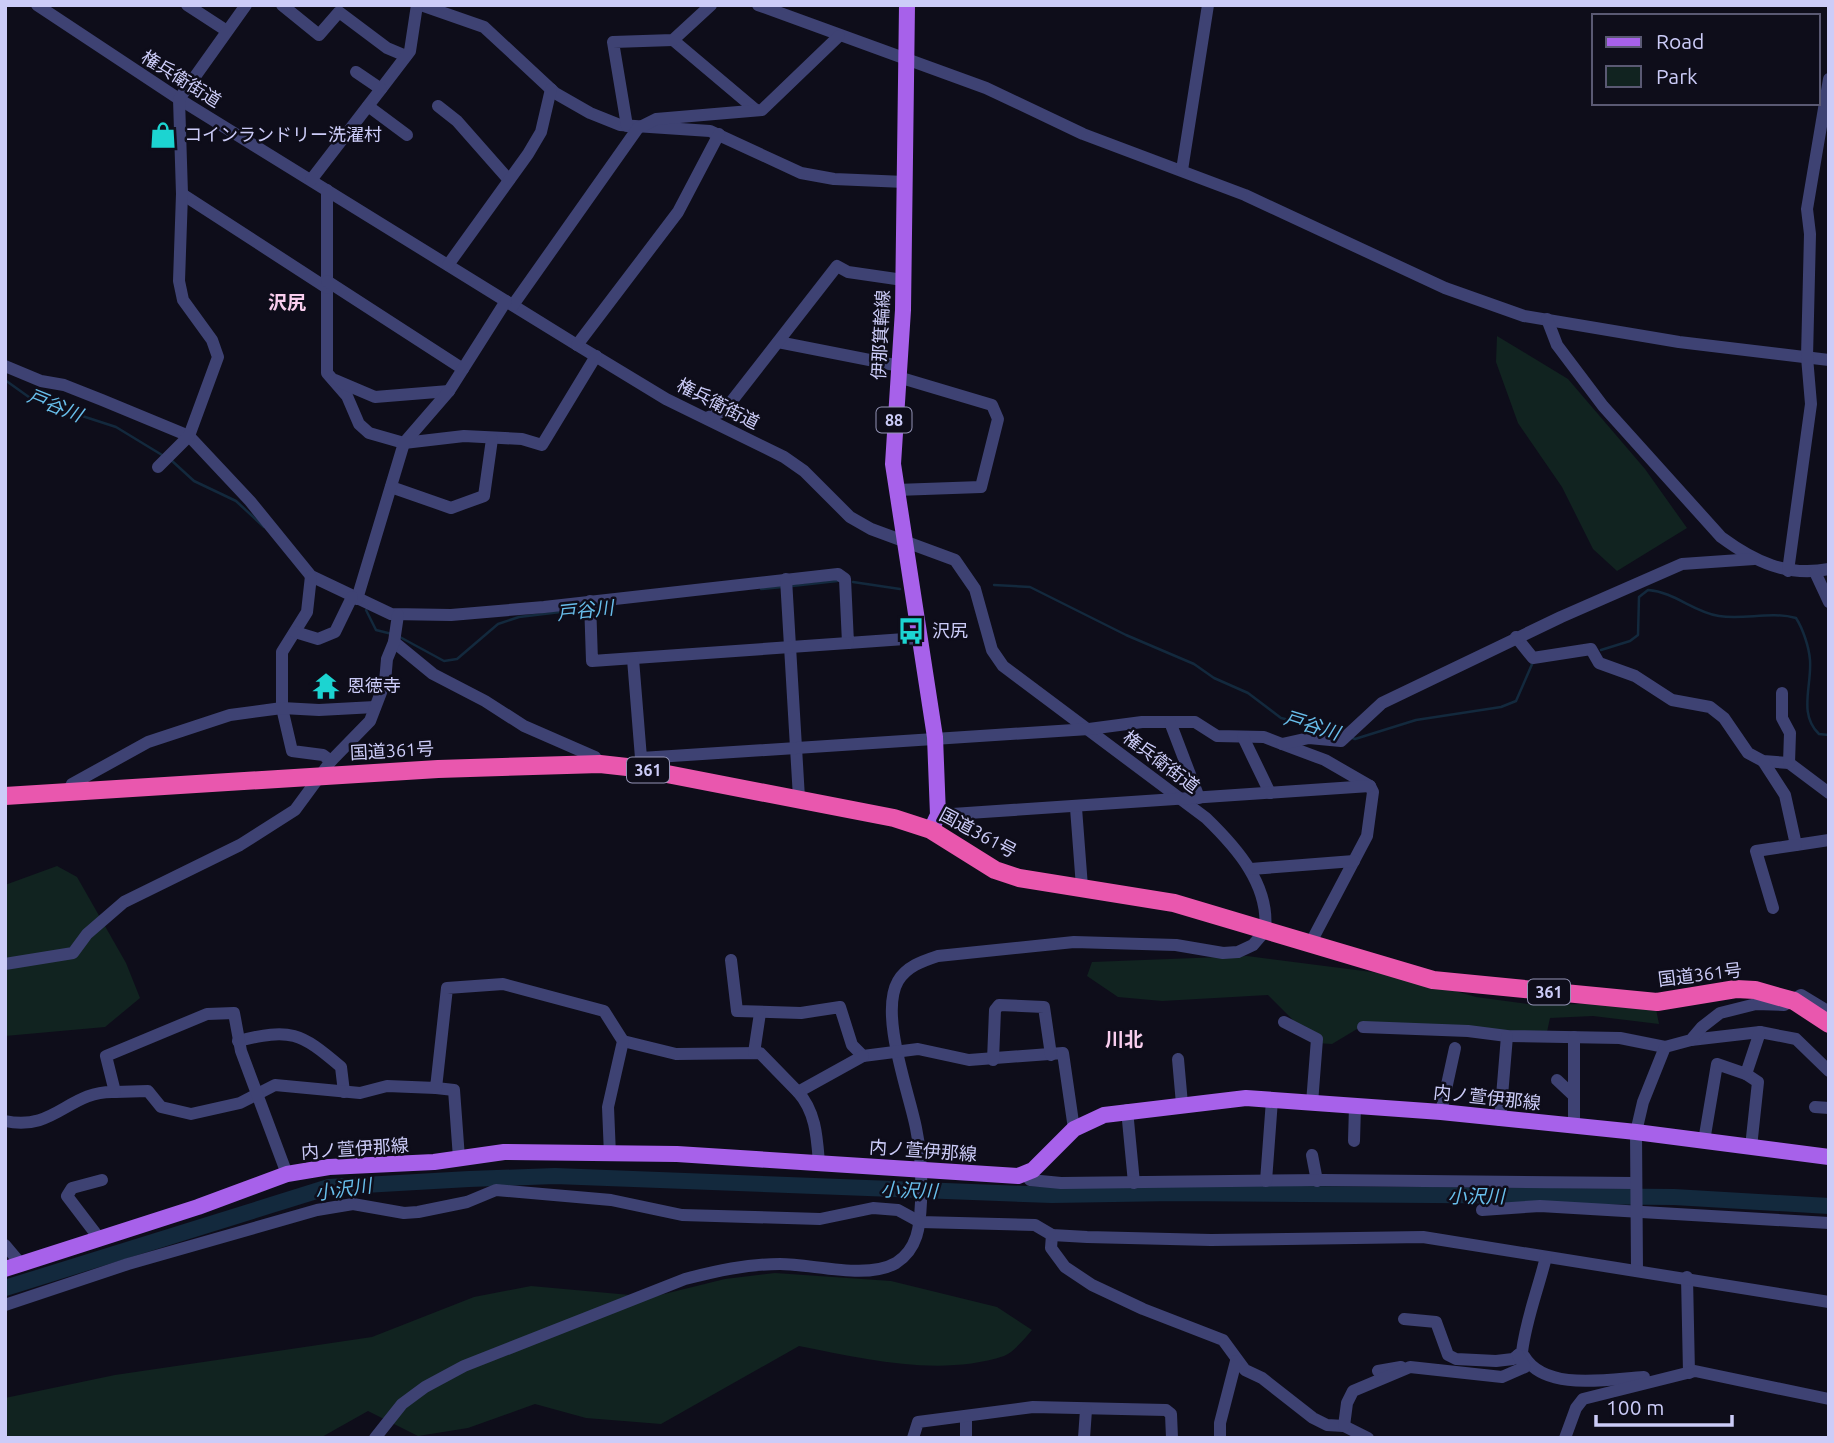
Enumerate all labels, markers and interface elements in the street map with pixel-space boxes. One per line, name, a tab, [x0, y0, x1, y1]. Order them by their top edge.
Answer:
legend	[1592, 14, 1820, 105]
text: Road	[1656, 29, 1704, 53]
street label: 権兵衛街道	[138, 46, 225, 110]
text: Park	[1656, 64, 1698, 88]
shop icon: コインランドリー洗濯村	[148, 120, 178, 150]
place label: コインランドリー洗濯村	[184, 124, 382, 144]
street label: 伊那箕輪線	[868, 289, 892, 380]
district label: 沢尻	[268, 291, 306, 313]
street label: 権兵衛街道	[674, 374, 763, 432]
water label: 戸谷川	[24, 384, 87, 427]
road number: 88	[876, 408, 912, 432]
water label: 戸谷川	[555, 596, 616, 624]
bus stop icon: 沢尻	[896, 616, 926, 646]
place label: 沢尻	[932, 620, 968, 640]
temple icon: 恩徳寺	[311, 671, 341, 701]
place label: 恩徳寺	[347, 675, 401, 695]
water label: 戸谷川	[1282, 706, 1344, 744]
street label: 権兵衛街道	[1120, 726, 1204, 796]
street label: 国道361号	[349, 738, 435, 762]
road number: 361	[627, 758, 669, 782]
street label: 国道361号	[936, 803, 1020, 861]
street label: 国道361号	[1657, 959, 1743, 989]
road number: 361	[1528, 980, 1570, 1004]
district label: 川北	[1105, 1028, 1143, 1050]
street label: 内ノ萱伊那線	[1432, 1081, 1542, 1113]
street label: 内ノ萱伊那線	[300, 1134, 409, 1162]
street label: 内ノ萱伊那線	[869, 1136, 978, 1164]
water label: 小沢川	[313, 1174, 375, 1204]
water label: 小沢川	[880, 1178, 940, 1202]
water label: 小沢川	[1447, 1185, 1506, 1207]
scale bar	[1596, 1384, 1732, 1428]
text: 100 m	[1606, 1395, 1664, 1419]

